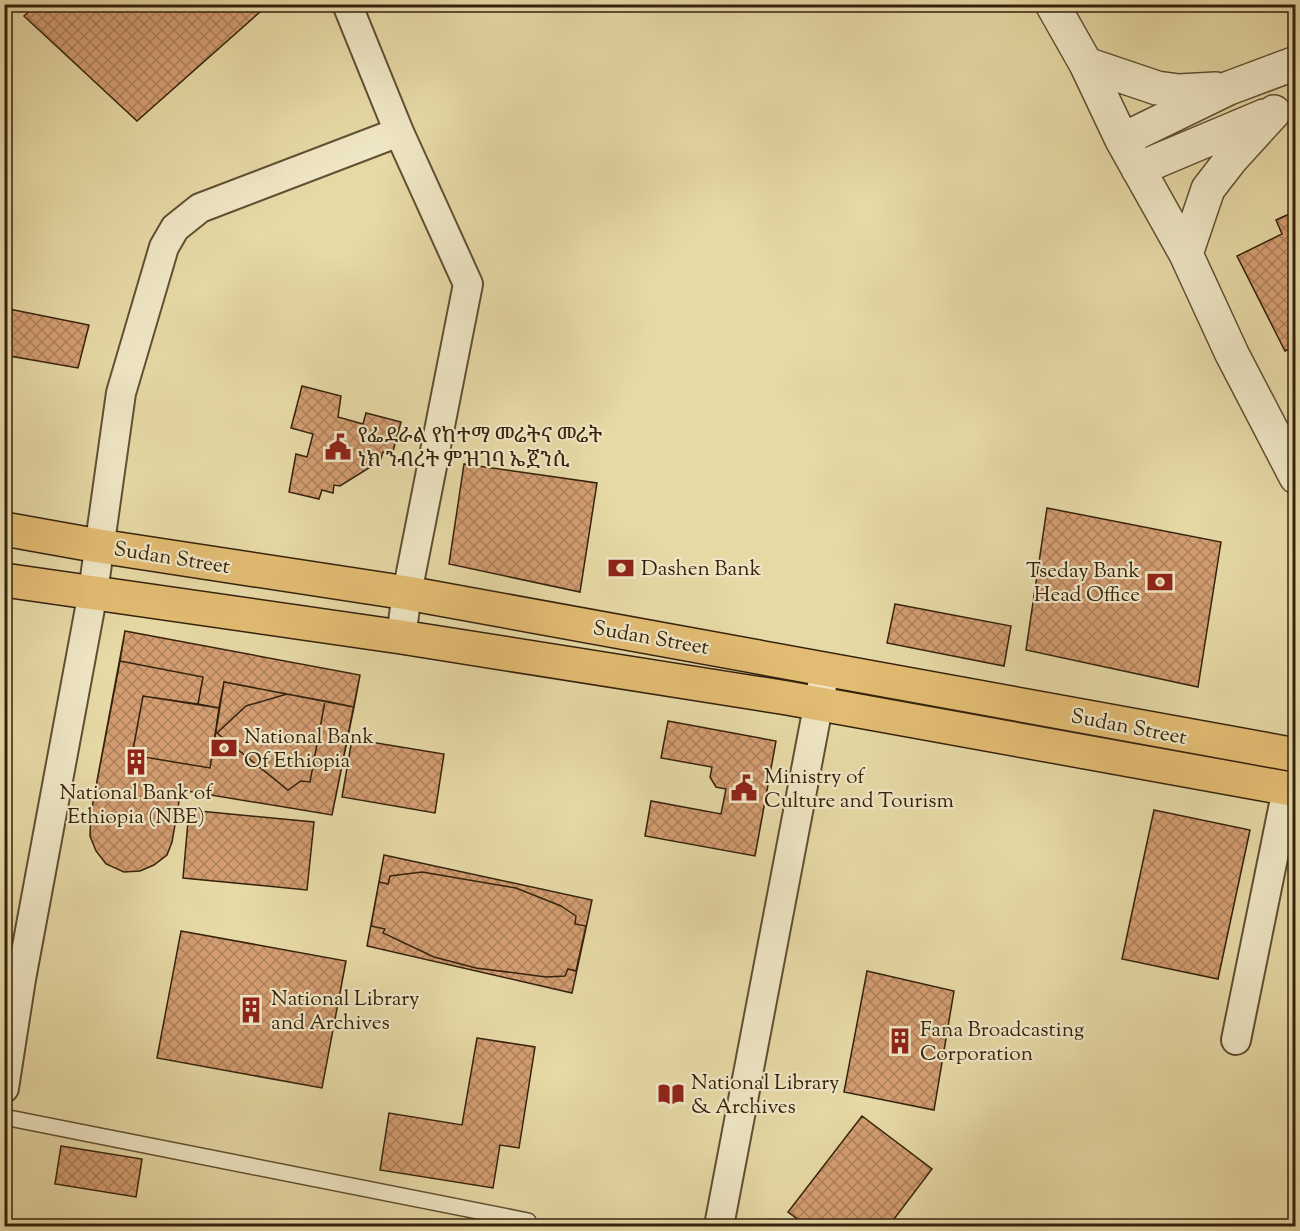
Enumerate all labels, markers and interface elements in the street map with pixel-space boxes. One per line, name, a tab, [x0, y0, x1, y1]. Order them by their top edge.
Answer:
place label: የፌደራል የከተማ መሬትና መሬት ነክ ንብረት ምዝገባ ኤጀንሲ	[358, 422, 602, 476]
public building icon: የፌደራል የከተማ መሬትና መሬት ነክ ንብረት ምዝገባ ኤጀንሲ	[323, 432, 353, 462]
street label: Sudan Street	[111, 535, 232, 583]
bank icon: Dashen Bank	[606, 553, 636, 583]
place label: Dashen Bank	[641, 555, 762, 585]
place label: Tseday Bank Head Office	[1026, 557, 1141, 611]
bank icon: Tseday Bank Head Office	[1145, 567, 1175, 597]
street label: Sudan Street	[590, 614, 711, 664]
street label: Sudan Street	[1068, 702, 1189, 754]
place label: National Bank Of Ethiopia	[244, 723, 374, 777]
bank icon: National Bank Of Ethiopia	[209, 733, 239, 763]
building icon: National Bank of Ethiopia (NBE)	[121, 747, 151, 777]
place label: Ministry of Culture and Tourism	[764, 763, 954, 817]
public building icon: Ministry of Culture and Tourism	[729, 773, 759, 803]
place label: National Bank of Ethiopia (NBE)	[59, 779, 214, 833]
place label: National Library and Archives	[271, 985, 420, 1039]
building icon: National Library and Archives	[236, 995, 266, 1025]
place label: Fana Broadcasting Corporation	[920, 1016, 1084, 1070]
building icon: Fana Broadcasting Corporation	[885, 1026, 915, 1056]
place label: National Library & Archives	[691, 1069, 840, 1123]
library icon: National Library & Archives	[656, 1079, 686, 1109]

